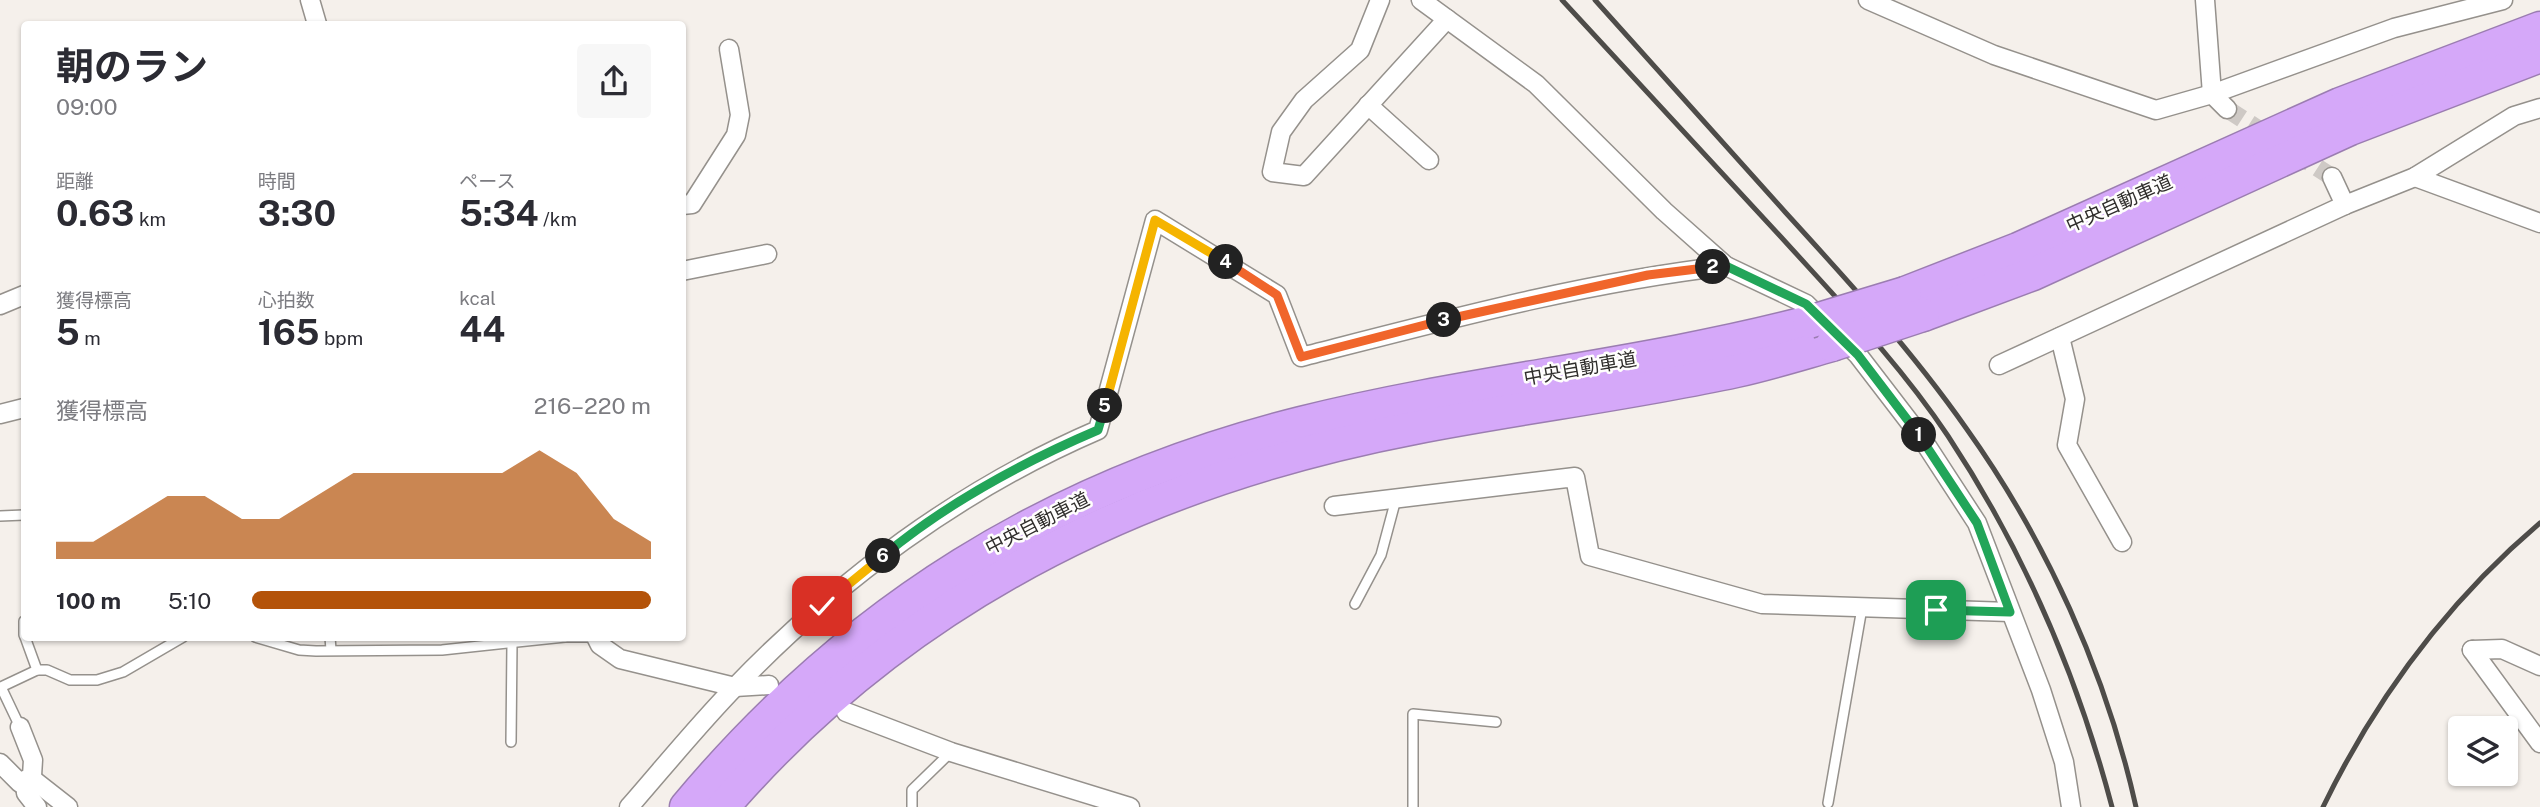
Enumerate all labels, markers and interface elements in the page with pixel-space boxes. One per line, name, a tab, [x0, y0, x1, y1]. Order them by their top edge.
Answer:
text: 朝のラン	[56, 44, 208, 89]
button: share	[577, 44, 651, 118]
text: 09:00	[56, 93, 117, 120]
text: 距離	[56, 170, 94, 192]
text: 時間	[258, 170, 296, 192]
text: ペース	[459, 170, 515, 192]
street label: 中央自動車道	[2062, 170, 2176, 236]
text: 0.63	[56, 193, 134, 234]
text: 3:30	[258, 193, 336, 234]
text: 5:34	[459, 193, 539, 234]
text: km	[134, 208, 166, 230]
text: /km	[539, 208, 577, 230]
pin: 4	[1208, 244, 1244, 280]
text: 4	[1219, 250, 1232, 272]
pin: 2	[1696, 250, 1730, 284]
text: 2	[1706, 255, 1719, 277]
text: kcal	[459, 287, 496, 309]
text: 獲得標高	[56, 289, 132, 311]
text: 心拍数	[258, 289, 315, 311]
pin: 3	[1426, 302, 1462, 338]
text: 3	[1437, 308, 1450, 330]
text: 44	[459, 309, 505, 350]
text: 5	[56, 312, 80, 353]
text: 165	[258, 312, 319, 353]
text: m	[80, 327, 101, 349]
text: bpm	[319, 327, 363, 349]
street label: 中央自動車道	[1522, 347, 1638, 389]
pin: 5	[1088, 388, 1122, 424]
text: 216–220 m	[534, 392, 651, 419]
text: 5	[1098, 394, 1111, 416]
text: 獲得標高	[56, 397, 148, 424]
pin: 1	[1902, 418, 1937, 452]
text: 1	[1914, 423, 1923, 445]
street label: 中央自動車道	[981, 487, 1093, 559]
pin: 6	[866, 538, 900, 574]
text: 6	[876, 544, 889, 566]
pin	[792, 576, 852, 636]
pin	[1906, 580, 1966, 640]
text: 100 m	[56, 587, 121, 614]
text: 5:10	[168, 587, 211, 614]
icon: check	[803, 587, 841, 625]
icon: arrive	[1917, 591, 1955, 629]
map controls	[2448, 716, 2518, 786]
button: layers	[2448, 716, 2518, 786]

